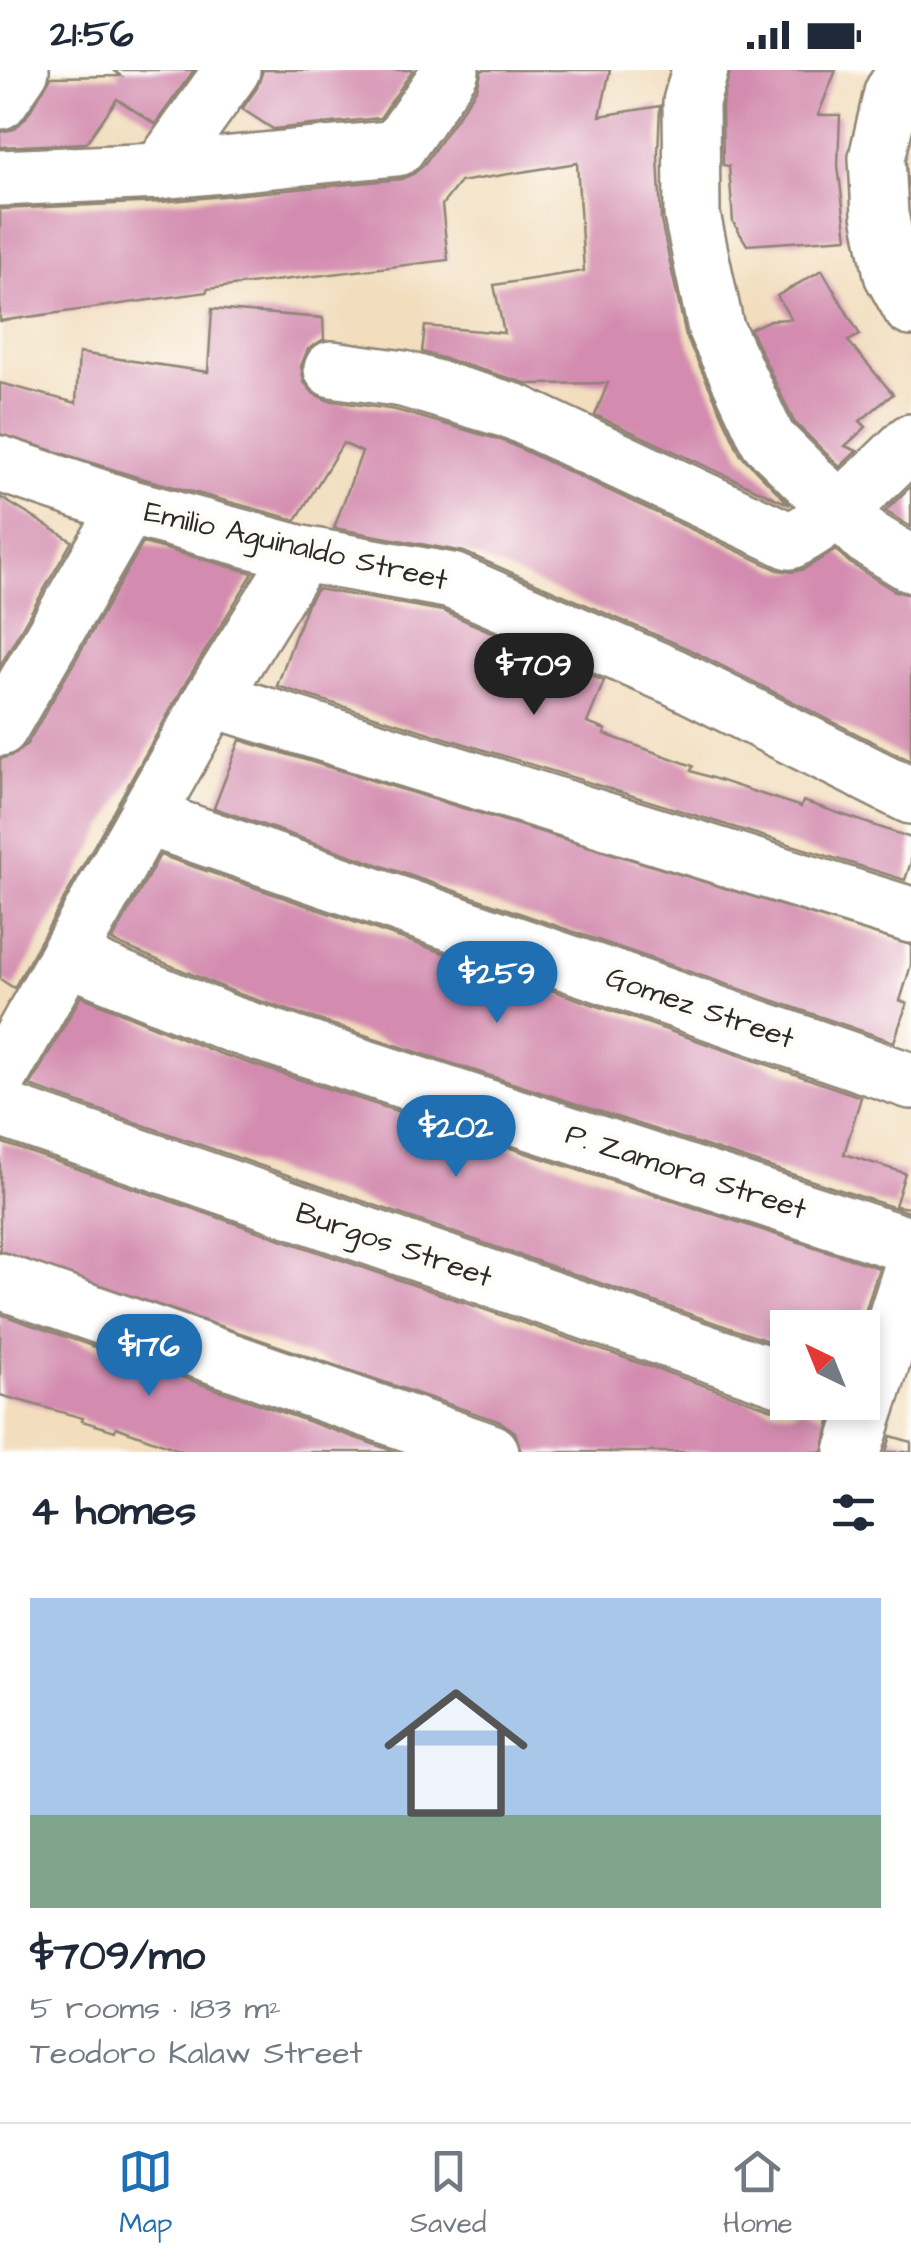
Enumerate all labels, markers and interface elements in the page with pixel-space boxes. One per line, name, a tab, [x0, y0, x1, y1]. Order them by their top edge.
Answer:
text: 21:56	[50, 9, 134, 61]
street label: Emilio Aguinaldo Street	[140, 491, 452, 602]
pin: $709	[475, 633, 593, 718]
text: $709	[496, 643, 572, 688]
pin: $259	[438, 941, 556, 1026]
text: $259	[459, 951, 536, 996]
street label: Gomez Street	[600, 956, 800, 1060]
pin: $202	[397, 1095, 515, 1180]
text: $202	[419, 1105, 493, 1150]
street label: P. Zamora Street	[560, 1113, 812, 1231]
street label: Burgos Street	[290, 1192, 498, 1299]
north arrow	[770, 1310, 880, 1420]
map controls	[770, 1310, 880, 1420]
pin: $176	[90, 1314, 208, 1399]
text: $176	[118, 1324, 180, 1369]
text: 4 homes	[30, 1483, 196, 1541]
icon: filters	[826, 1485, 881, 1540]
icon: home	[366, 1663, 546, 1843]
text: $709/mo	[30, 1928, 205, 1986]
text: 5 rooms · 183 m²	[30, 1986, 281, 2031]
text: Teodoro Kalaw Street	[30, 2031, 363, 2076]
tab: Map	[118, 2144, 173, 2243]
tab: Saved	[410, 2144, 486, 2243]
tab: Home	[723, 2144, 793, 2243]

